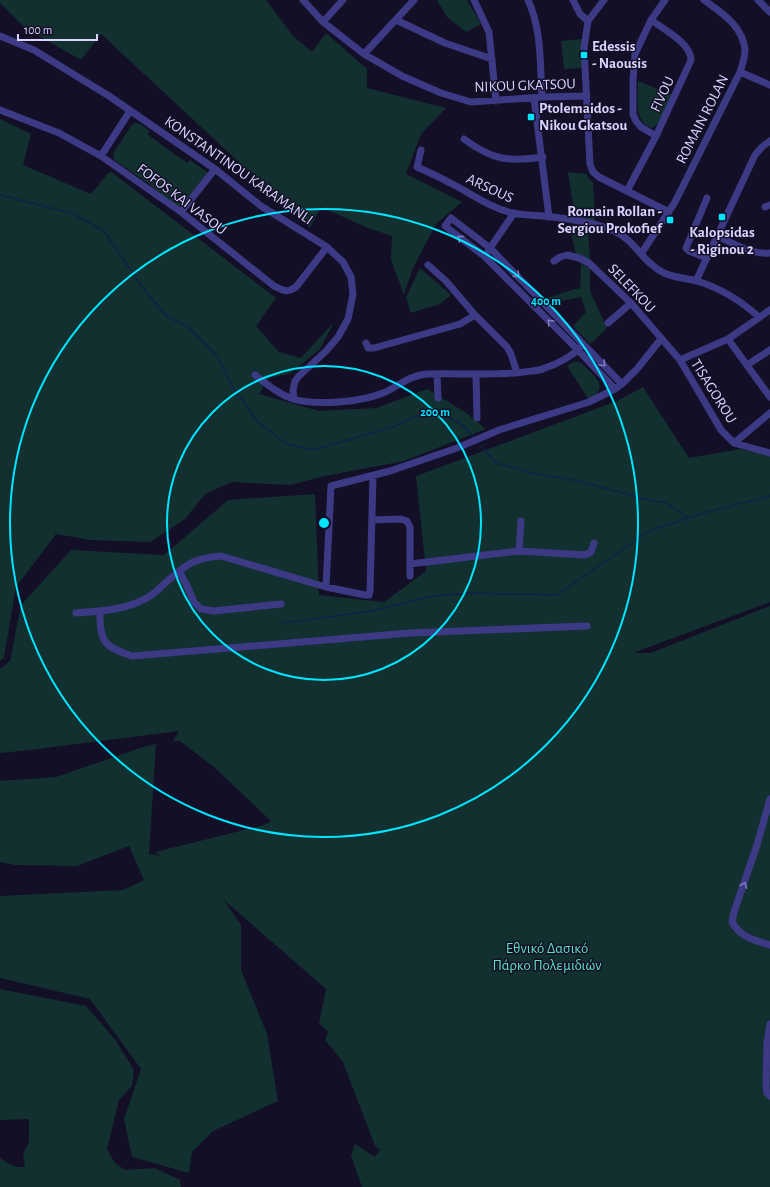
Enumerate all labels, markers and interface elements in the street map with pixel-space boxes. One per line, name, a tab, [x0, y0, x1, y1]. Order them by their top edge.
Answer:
scale bar	[18, 16, 97, 42]
text: 100 m	[24, 24, 52, 36]
place label: Edessis - Naousis	[592, 39, 647, 71]
marker: Edessis - Naousis	[579, 50, 589, 60]
street label: ROMAIN ROLAN	[674, 72, 731, 166]
street label: FIVOU	[648, 74, 677, 114]
street label: NIKOU GKATSOU	[474, 76, 576, 95]
place label: Ptolemaidos - Nikou Gkatsou	[539, 101, 627, 133]
marker: Ptolemaidos - Nikou Gkatsou	[526, 112, 536, 122]
street label: KONSTANTINOU KARAMANLI	[162, 113, 316, 227]
street label: FOFOS KAI VASOU	[134, 161, 229, 238]
street label: ARSOUS	[464, 171, 516, 206]
place label: Romain Rollan - Sergiou Prokofief	[557, 204, 663, 236]
marker: Kalopsidas - Riginou 2	[717, 212, 727, 222]
marker: Romain Rollan - Sergiou Prokofief	[665, 215, 675, 225]
place label: Kalopsidas - Riginou 2	[689, 225, 755, 257]
one-way arrow	[458, 236, 465, 243]
street label: SELEFKOU	[605, 261, 658, 316]
one-way arrow	[512, 270, 520, 278]
text: 400 m	[531, 295, 561, 307]
one-way arrow	[548, 319, 555, 327]
street label: TISAGOROU	[688, 357, 739, 426]
one-way arrow	[598, 359, 606, 367]
text: 200 m	[420, 406, 450, 418]
centre of rings	[317, 516, 331, 530]
one-way arrow	[739, 882, 747, 889]
park label: Εθνικό Δασικό Πάρκο Πολεμιδιών	[493, 941, 601, 973]

